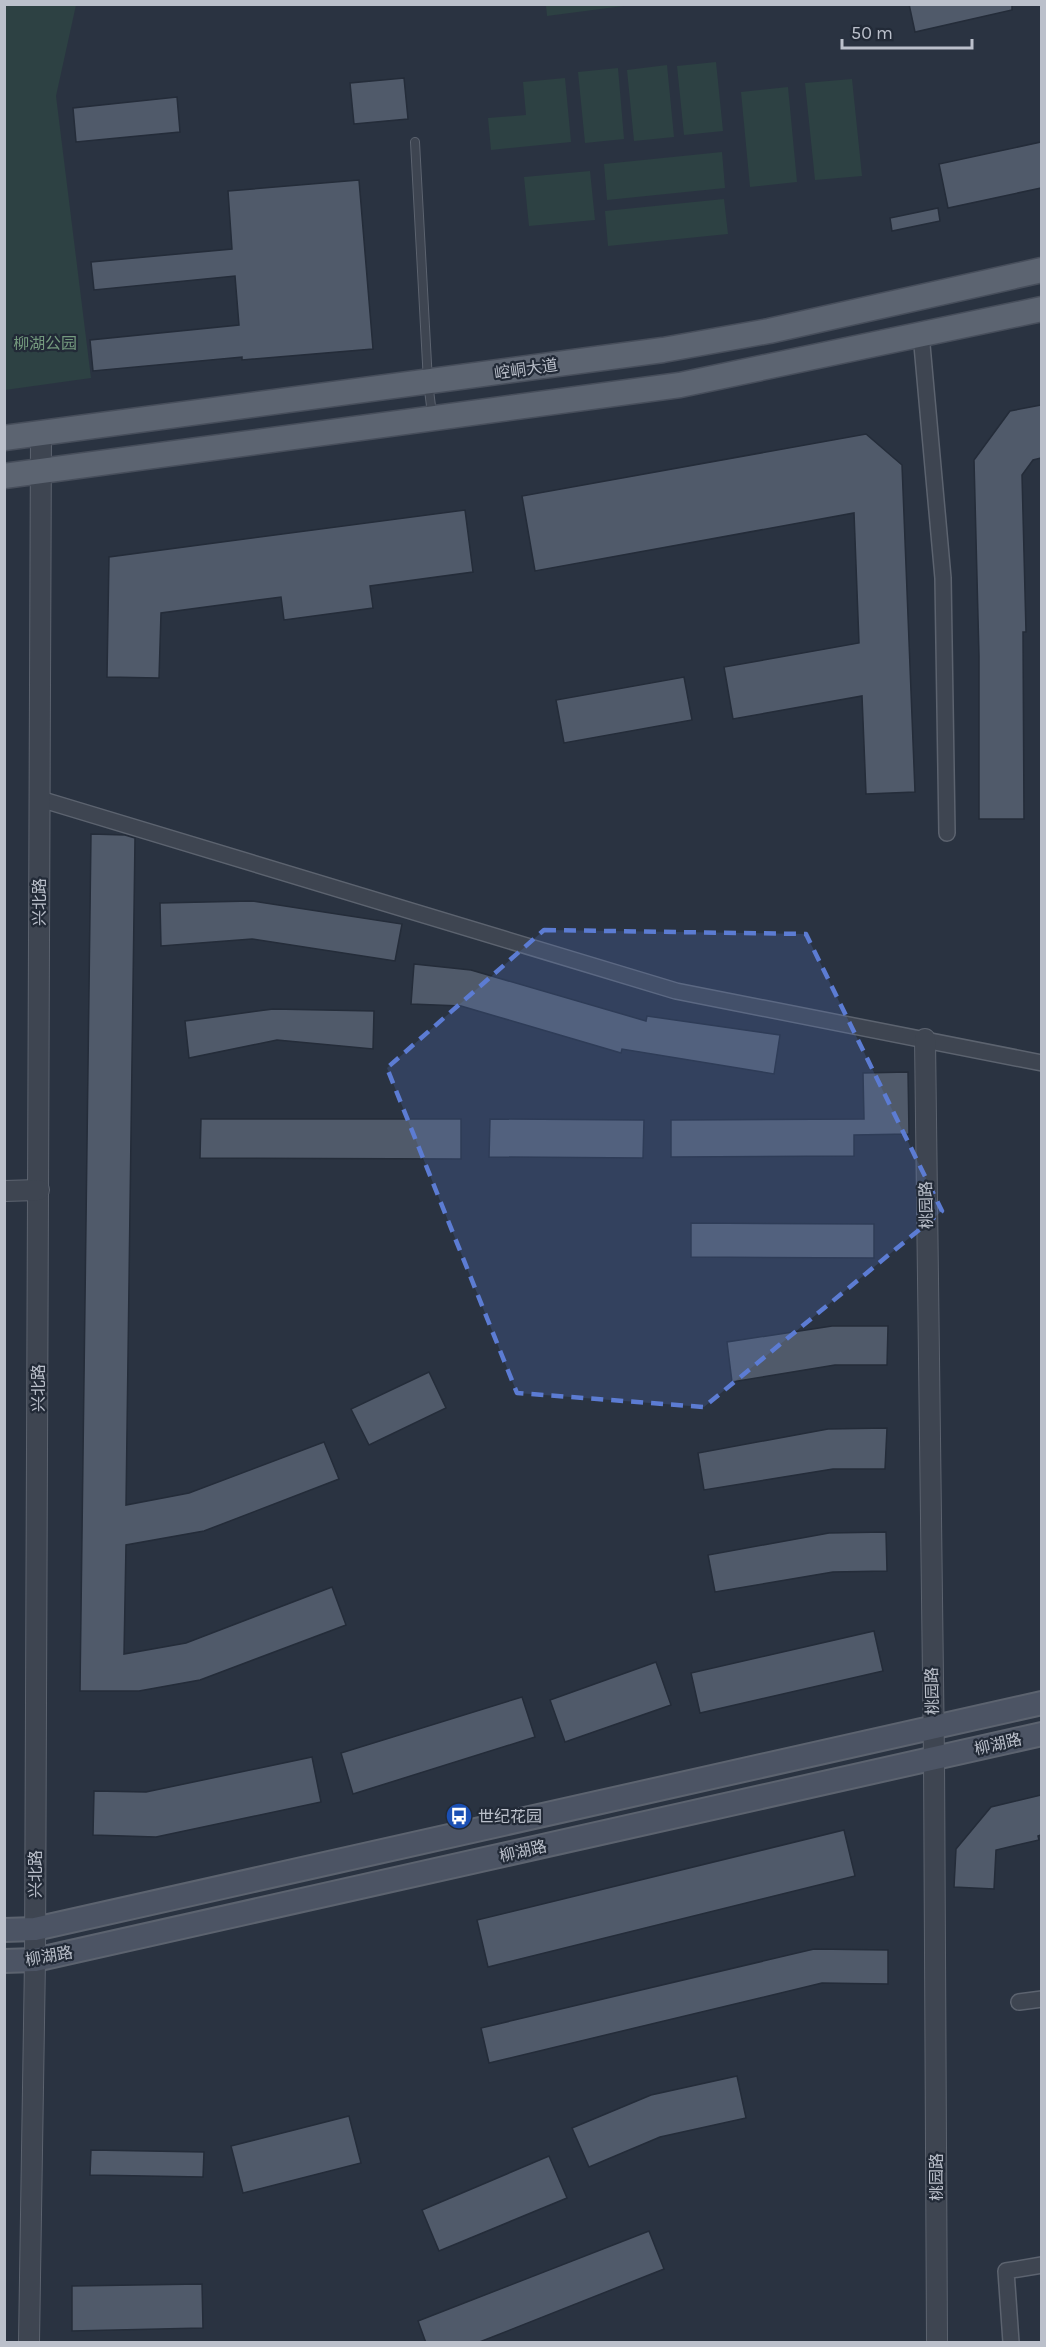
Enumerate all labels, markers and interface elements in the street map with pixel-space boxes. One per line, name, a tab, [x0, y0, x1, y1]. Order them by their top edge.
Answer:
scale bar	[842, 12, 972, 50]
text: 50 m	[851, 22, 893, 44]
park label: 柳湖公园	[13, 334, 77, 353]
street label: 崆峒大道	[493, 355, 559, 383]
street label: 兴北路	[30, 878, 49, 926]
street label: 桃园路	[916, 1181, 936, 1229]
street label: 兴北路	[29, 1364, 48, 1412]
street label: 桃园路	[922, 1667, 942, 1715]
street label: 柳湖路	[972, 1729, 1024, 1759]
bus stop icon: 世纪花园	[444, 1801, 474, 1831]
place label: 世纪花园	[478, 1807, 542, 1826]
street label: 柳湖路	[497, 1836, 549, 1866]
street label: 兴北路	[26, 1850, 45, 1898]
street label: 柳湖路	[24, 1942, 74, 1970]
street label: 桃园路	[927, 2153, 946, 2201]

